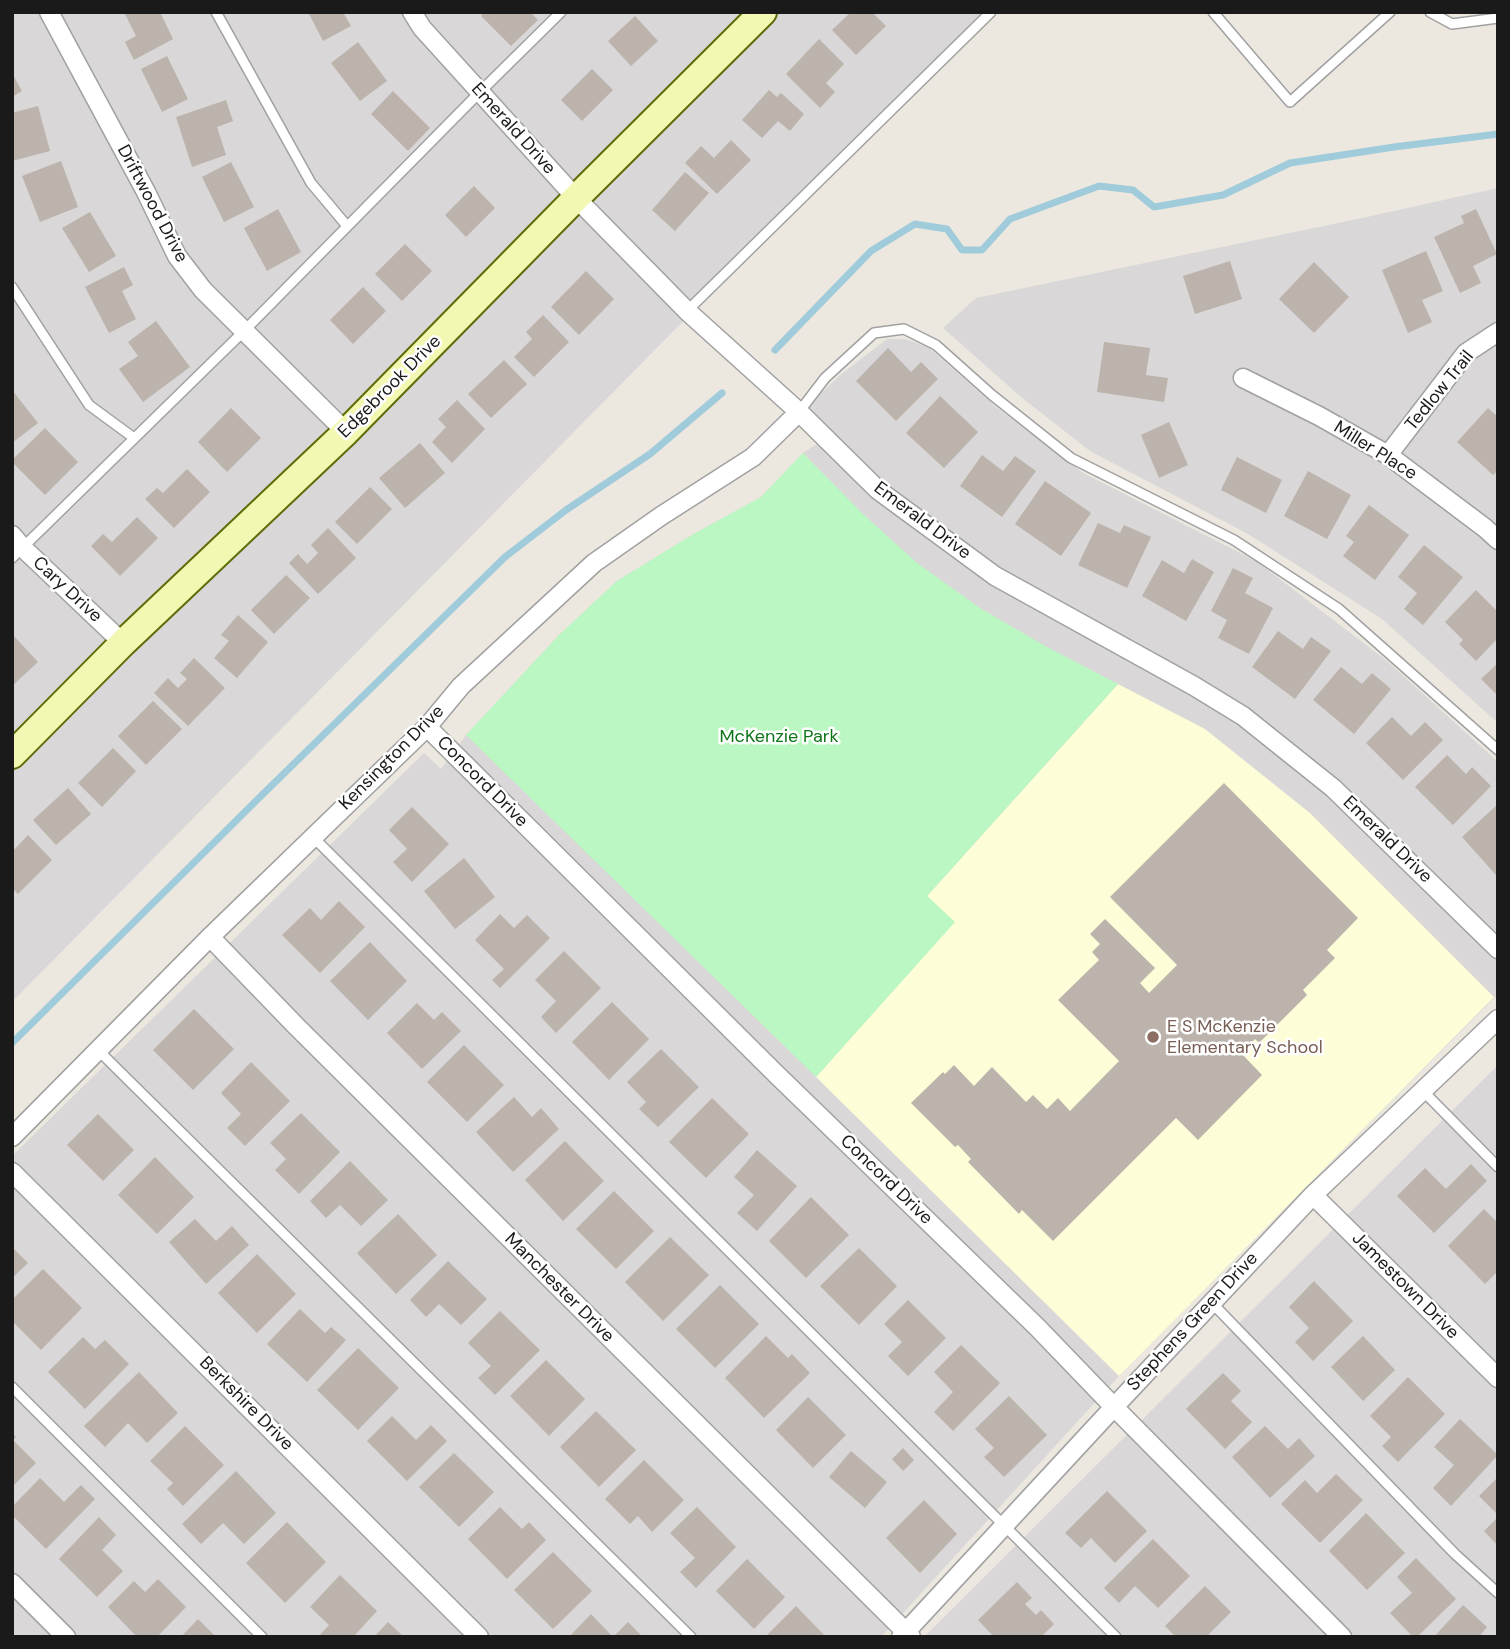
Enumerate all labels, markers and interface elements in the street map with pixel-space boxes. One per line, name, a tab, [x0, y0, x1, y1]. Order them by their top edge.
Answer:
street label: Emerald Drive	[466, 79, 560, 179]
street label: Driftwood Drive	[112, 142, 192, 266]
street label: Edgebrook Drive	[334, 331, 446, 443]
street label: Tedlow Trail	[1401, 347, 1479, 435]
street label: Miller Place	[1329, 417, 1421, 485]
street label: Emerald Drive	[869, 478, 975, 564]
street label: Cary Drive	[28, 553, 106, 627]
street label: Kensington Drive	[335, 701, 449, 815]
park label: McKenzie Park	[719, 726, 839, 748]
street label: Concord Drive	[432, 732, 532, 832]
street label: Emerald Drive	[1338, 792, 1436, 888]
place label: E S McKenzie Elementary School	[1167, 1016, 1323, 1058]
marker: E S McKenzie Elementary School	[1145, 1029, 1161, 1045]
street label: Concord Drive	[835, 1131, 937, 1229]
street label: Jamestown Drive	[1347, 1228, 1463, 1344]
street label: Manchester Drive	[500, 1229, 618, 1347]
street label: Stephens Green Drive	[1123, 1248, 1263, 1396]
street label: Berkshire Drive	[195, 1353, 297, 1455]

